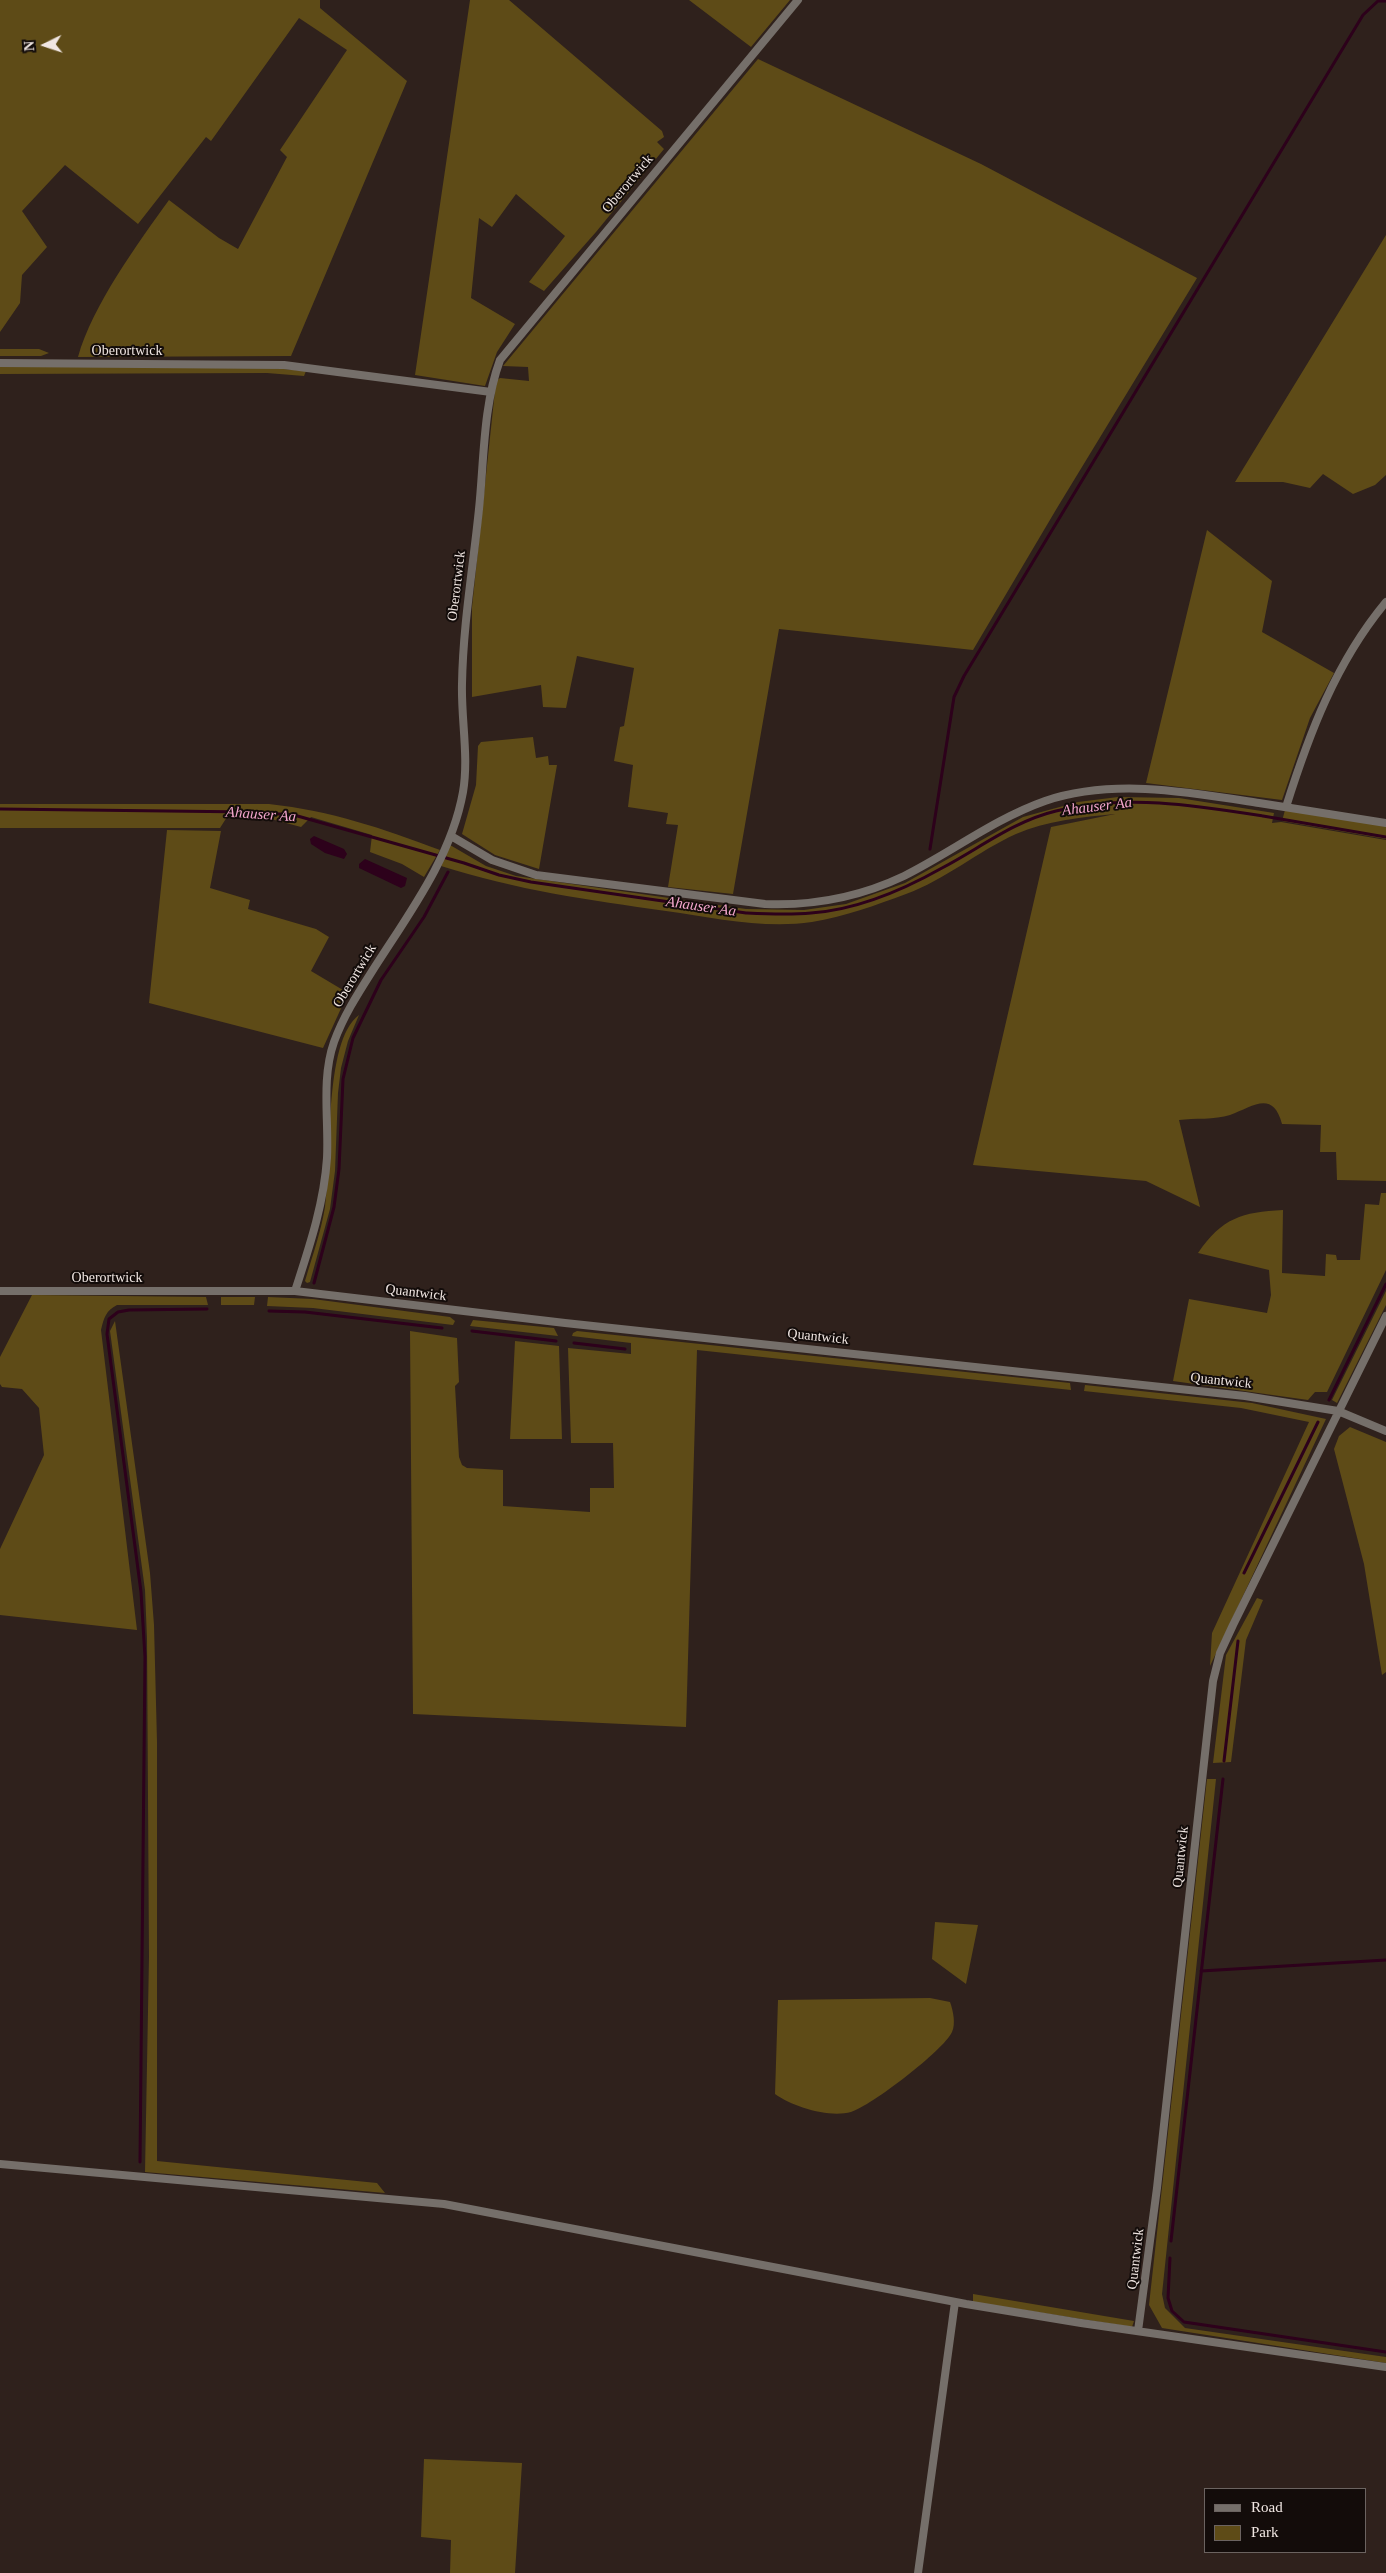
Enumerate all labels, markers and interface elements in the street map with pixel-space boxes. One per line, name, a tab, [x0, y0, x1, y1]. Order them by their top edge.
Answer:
north arrow	[20, 20, 70, 70]
text: N	[22, 41, 37, 52]
street label: Oberortwick	[599, 152, 657, 216]
street label: Oberortwick	[92, 343, 162, 359]
street label: Oberortwick	[444, 550, 470, 622]
water label: Ahauser Aa	[1061, 794, 1133, 820]
water label: Ahauser Aa	[225, 804, 297, 826]
water label: Ahauser Aa	[665, 893, 737, 921]
street label: Oberortwick	[330, 941, 380, 1011]
street label: Oberortwick	[72, 1270, 142, 1286]
street label: Quantwick	[384, 1281, 448, 1305]
street label: Quantwick	[787, 1325, 849, 1349]
street label: Quantwick	[1190, 1369, 1252, 1393]
street label: Quantwick	[1169, 1826, 1193, 1888]
street label: Quantwick	[1124, 2227, 1148, 2291]
legend	[1204, 2488, 1366, 2553]
text: Road	[1251, 2499, 1283, 2515]
text: Park	[1251, 2524, 1279, 2540]

